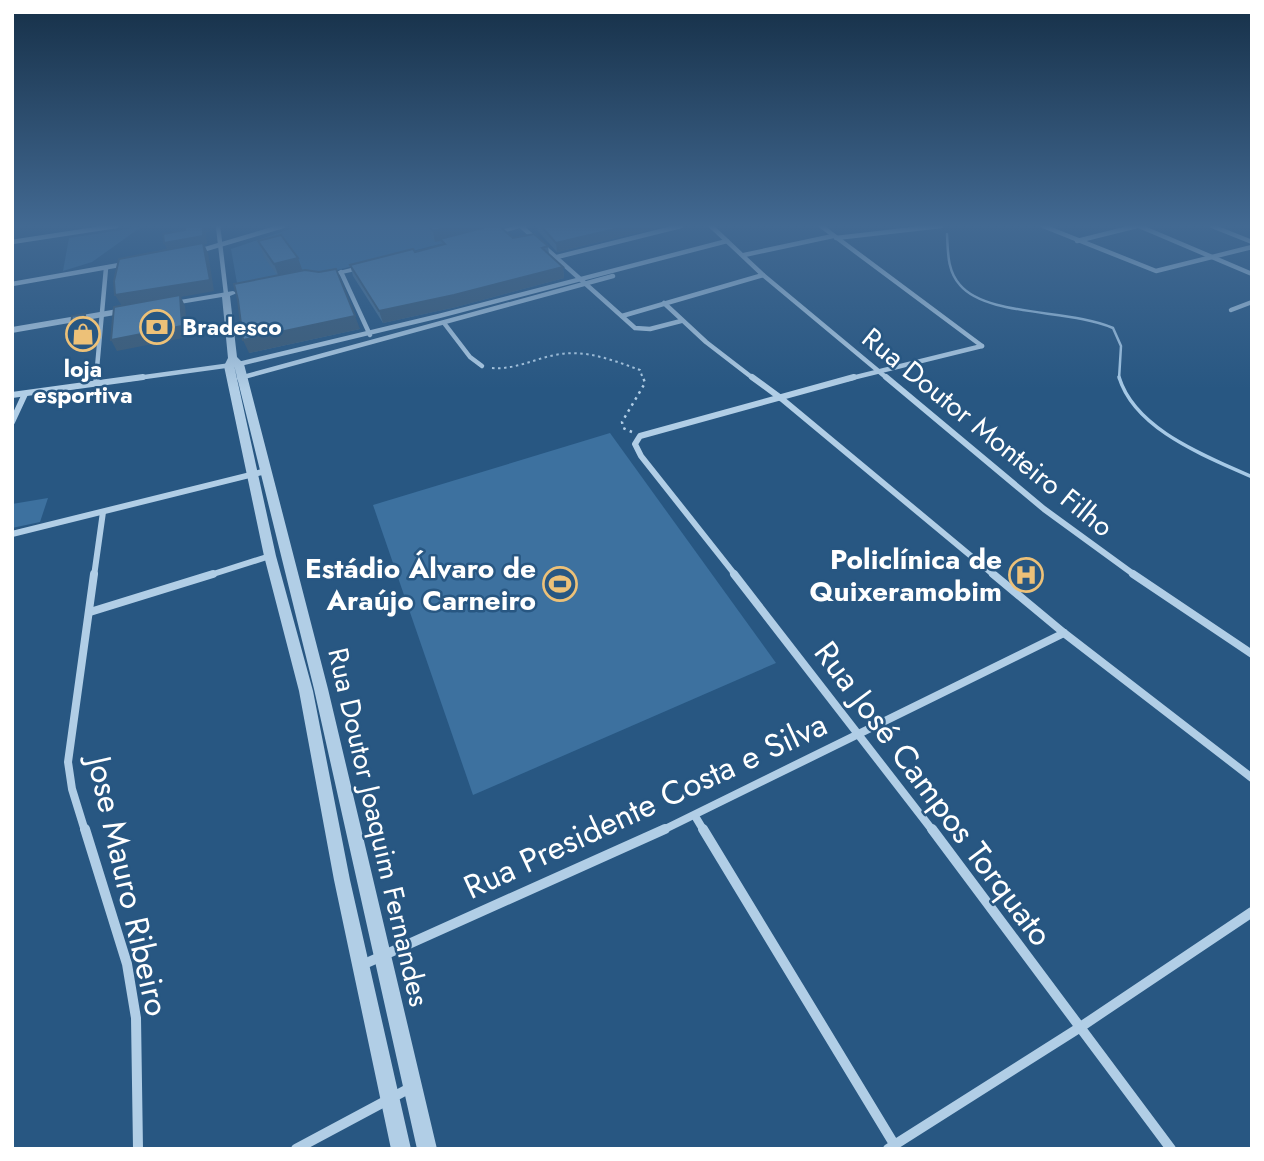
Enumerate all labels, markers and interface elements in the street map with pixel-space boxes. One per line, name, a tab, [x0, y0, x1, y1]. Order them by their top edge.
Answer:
bank icon: Bradesco	[138, 308, 176, 346]
place label: Bradesco	[182, 310, 282, 344]
shop icon: loja esportiva	[64, 315, 102, 353]
street label: Rua Doutor Monteiro Filho	[853, 318, 1122, 547]
place label: loja esportiva	[33, 352, 133, 412]
place label: Policlínica de Quixeramobim	[809, 539, 1002, 612]
place label: Estádio Álvaro de Araújo Carneiro	[305, 548, 536, 621]
hospital icon: Policlínica de Quixeramobim	[1007, 556, 1045, 594]
sports icon: Estádio Álvaro de Araújo Carneiro	[541, 565, 579, 603]
street label: Rua José Campos Torquato	[803, 631, 1064, 956]
street label: Rua Doutor Joaquim Fernandes	[317, 644, 440, 1010]
street label: Rua Presidente Costa e Silva	[456, 701, 835, 910]
street label: Jose Mauro Ribeiro	[75, 748, 181, 1021]

